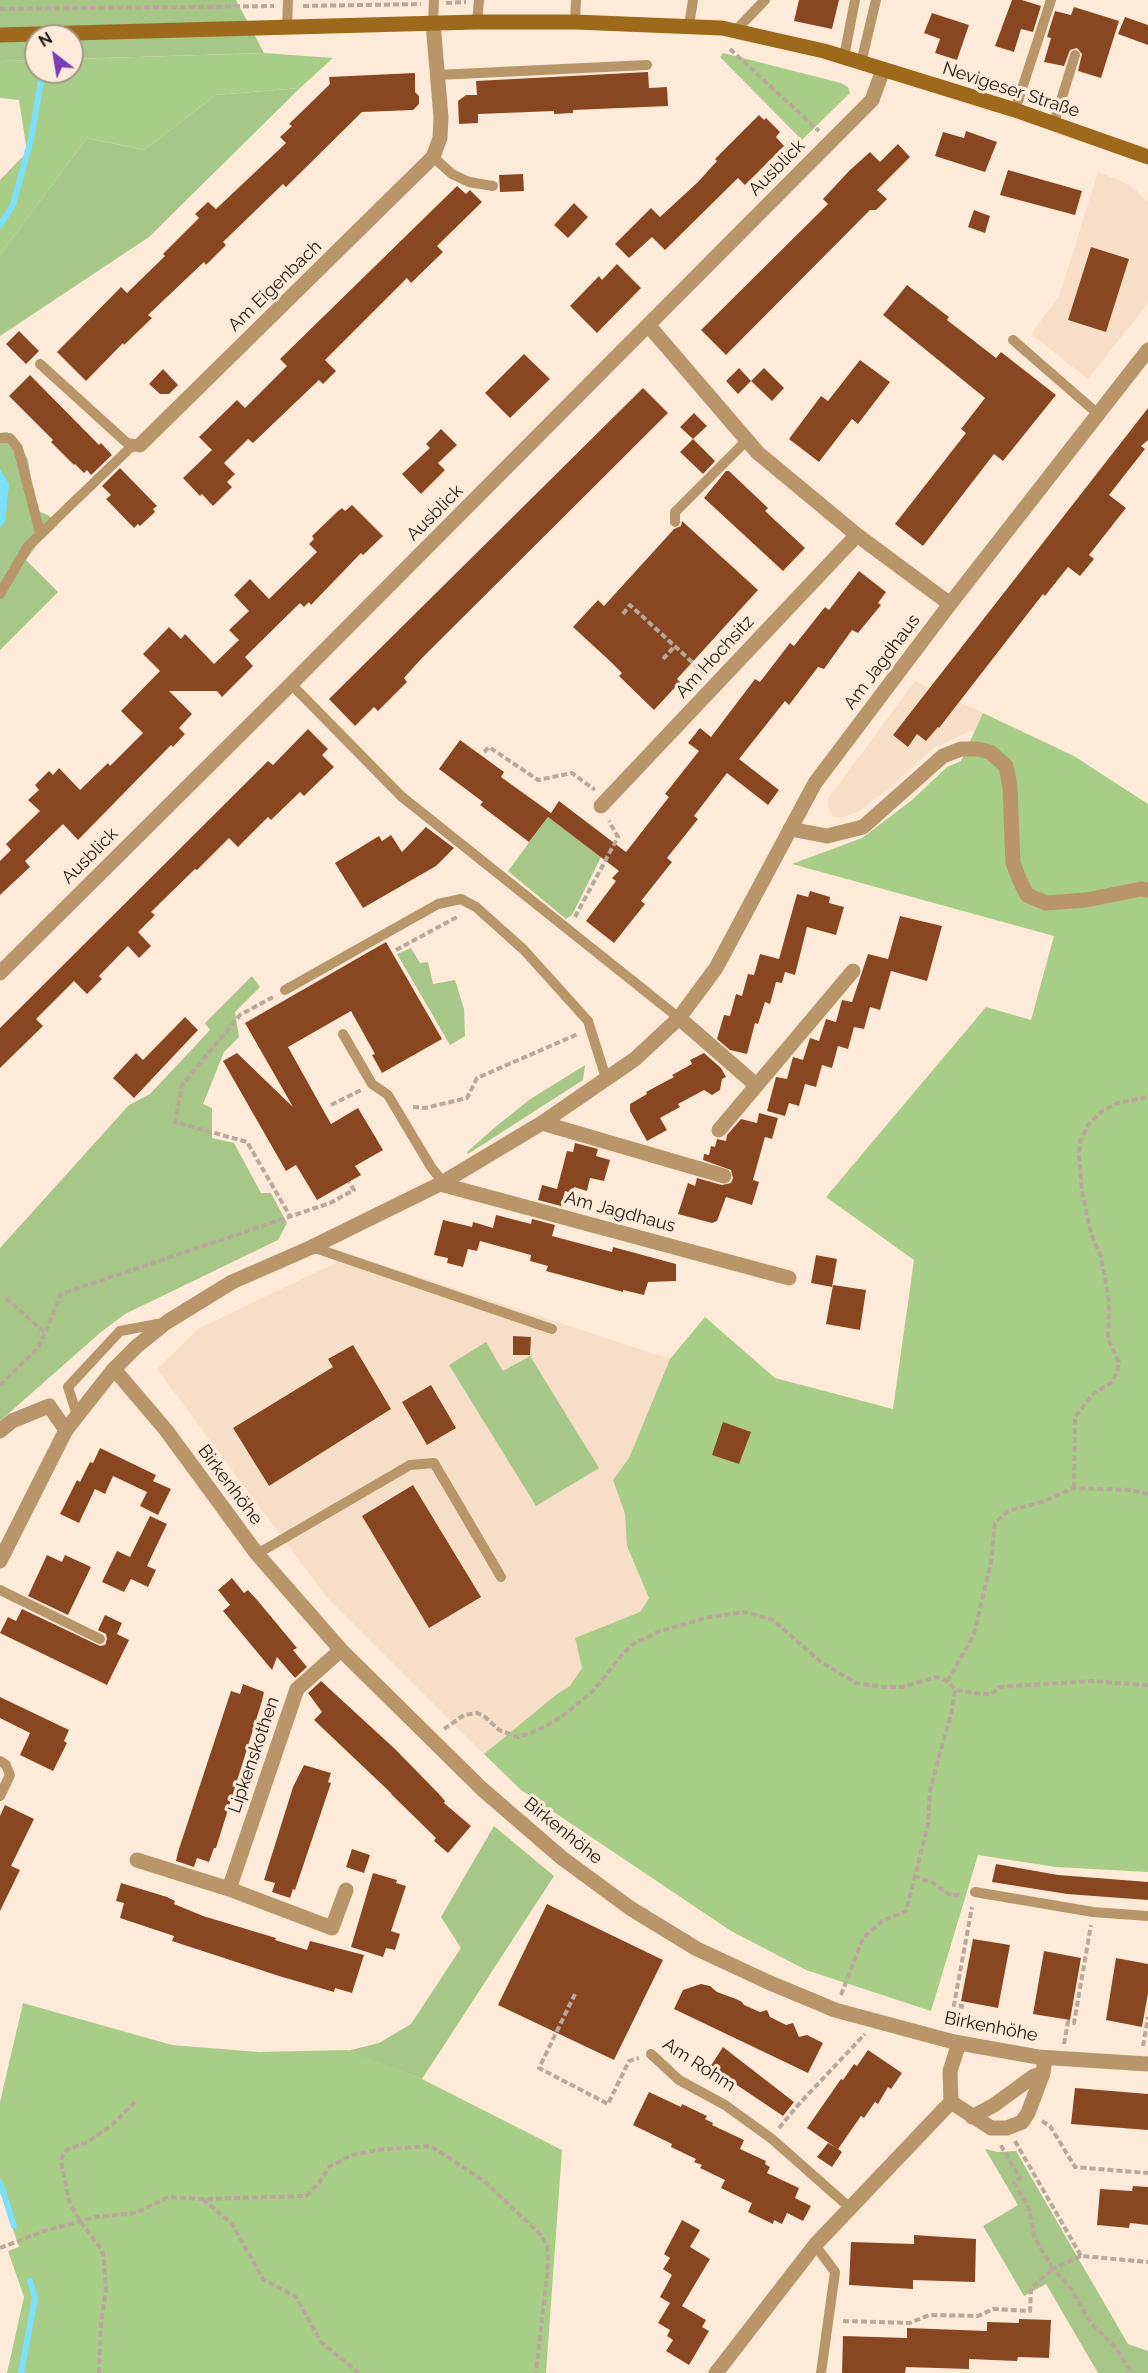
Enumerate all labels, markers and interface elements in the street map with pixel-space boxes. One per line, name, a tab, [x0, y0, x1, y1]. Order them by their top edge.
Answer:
north arrow	[24, 24, 84, 84]
text: N	[35, 29, 56, 51]
street label: Nevigeser Straße	[940, 58, 1082, 122]
street label: Ausblick	[744, 135, 810, 201]
street label: Am Eigenbach	[224, 236, 326, 336]
street label: Ausblick	[402, 480, 468, 546]
street label: Am Jagdhaus	[839, 610, 925, 714]
street label: Am Hochsitz	[671, 611, 759, 703]
street label: Ausblick	[57, 823, 123, 889]
street label: Am Jagdhaus	[562, 1187, 678, 1237]
street label: Birkenhöhe	[193, 1441, 267, 1529]
street label: Lipkenskothen	[224, 1694, 284, 1816]
street label: Birkenhöhe	[519, 1793, 607, 1869]
street label: Birkenhöhe	[943, 2007, 1039, 2047]
street label: Am Rohm	[659, 2033, 739, 2097]

